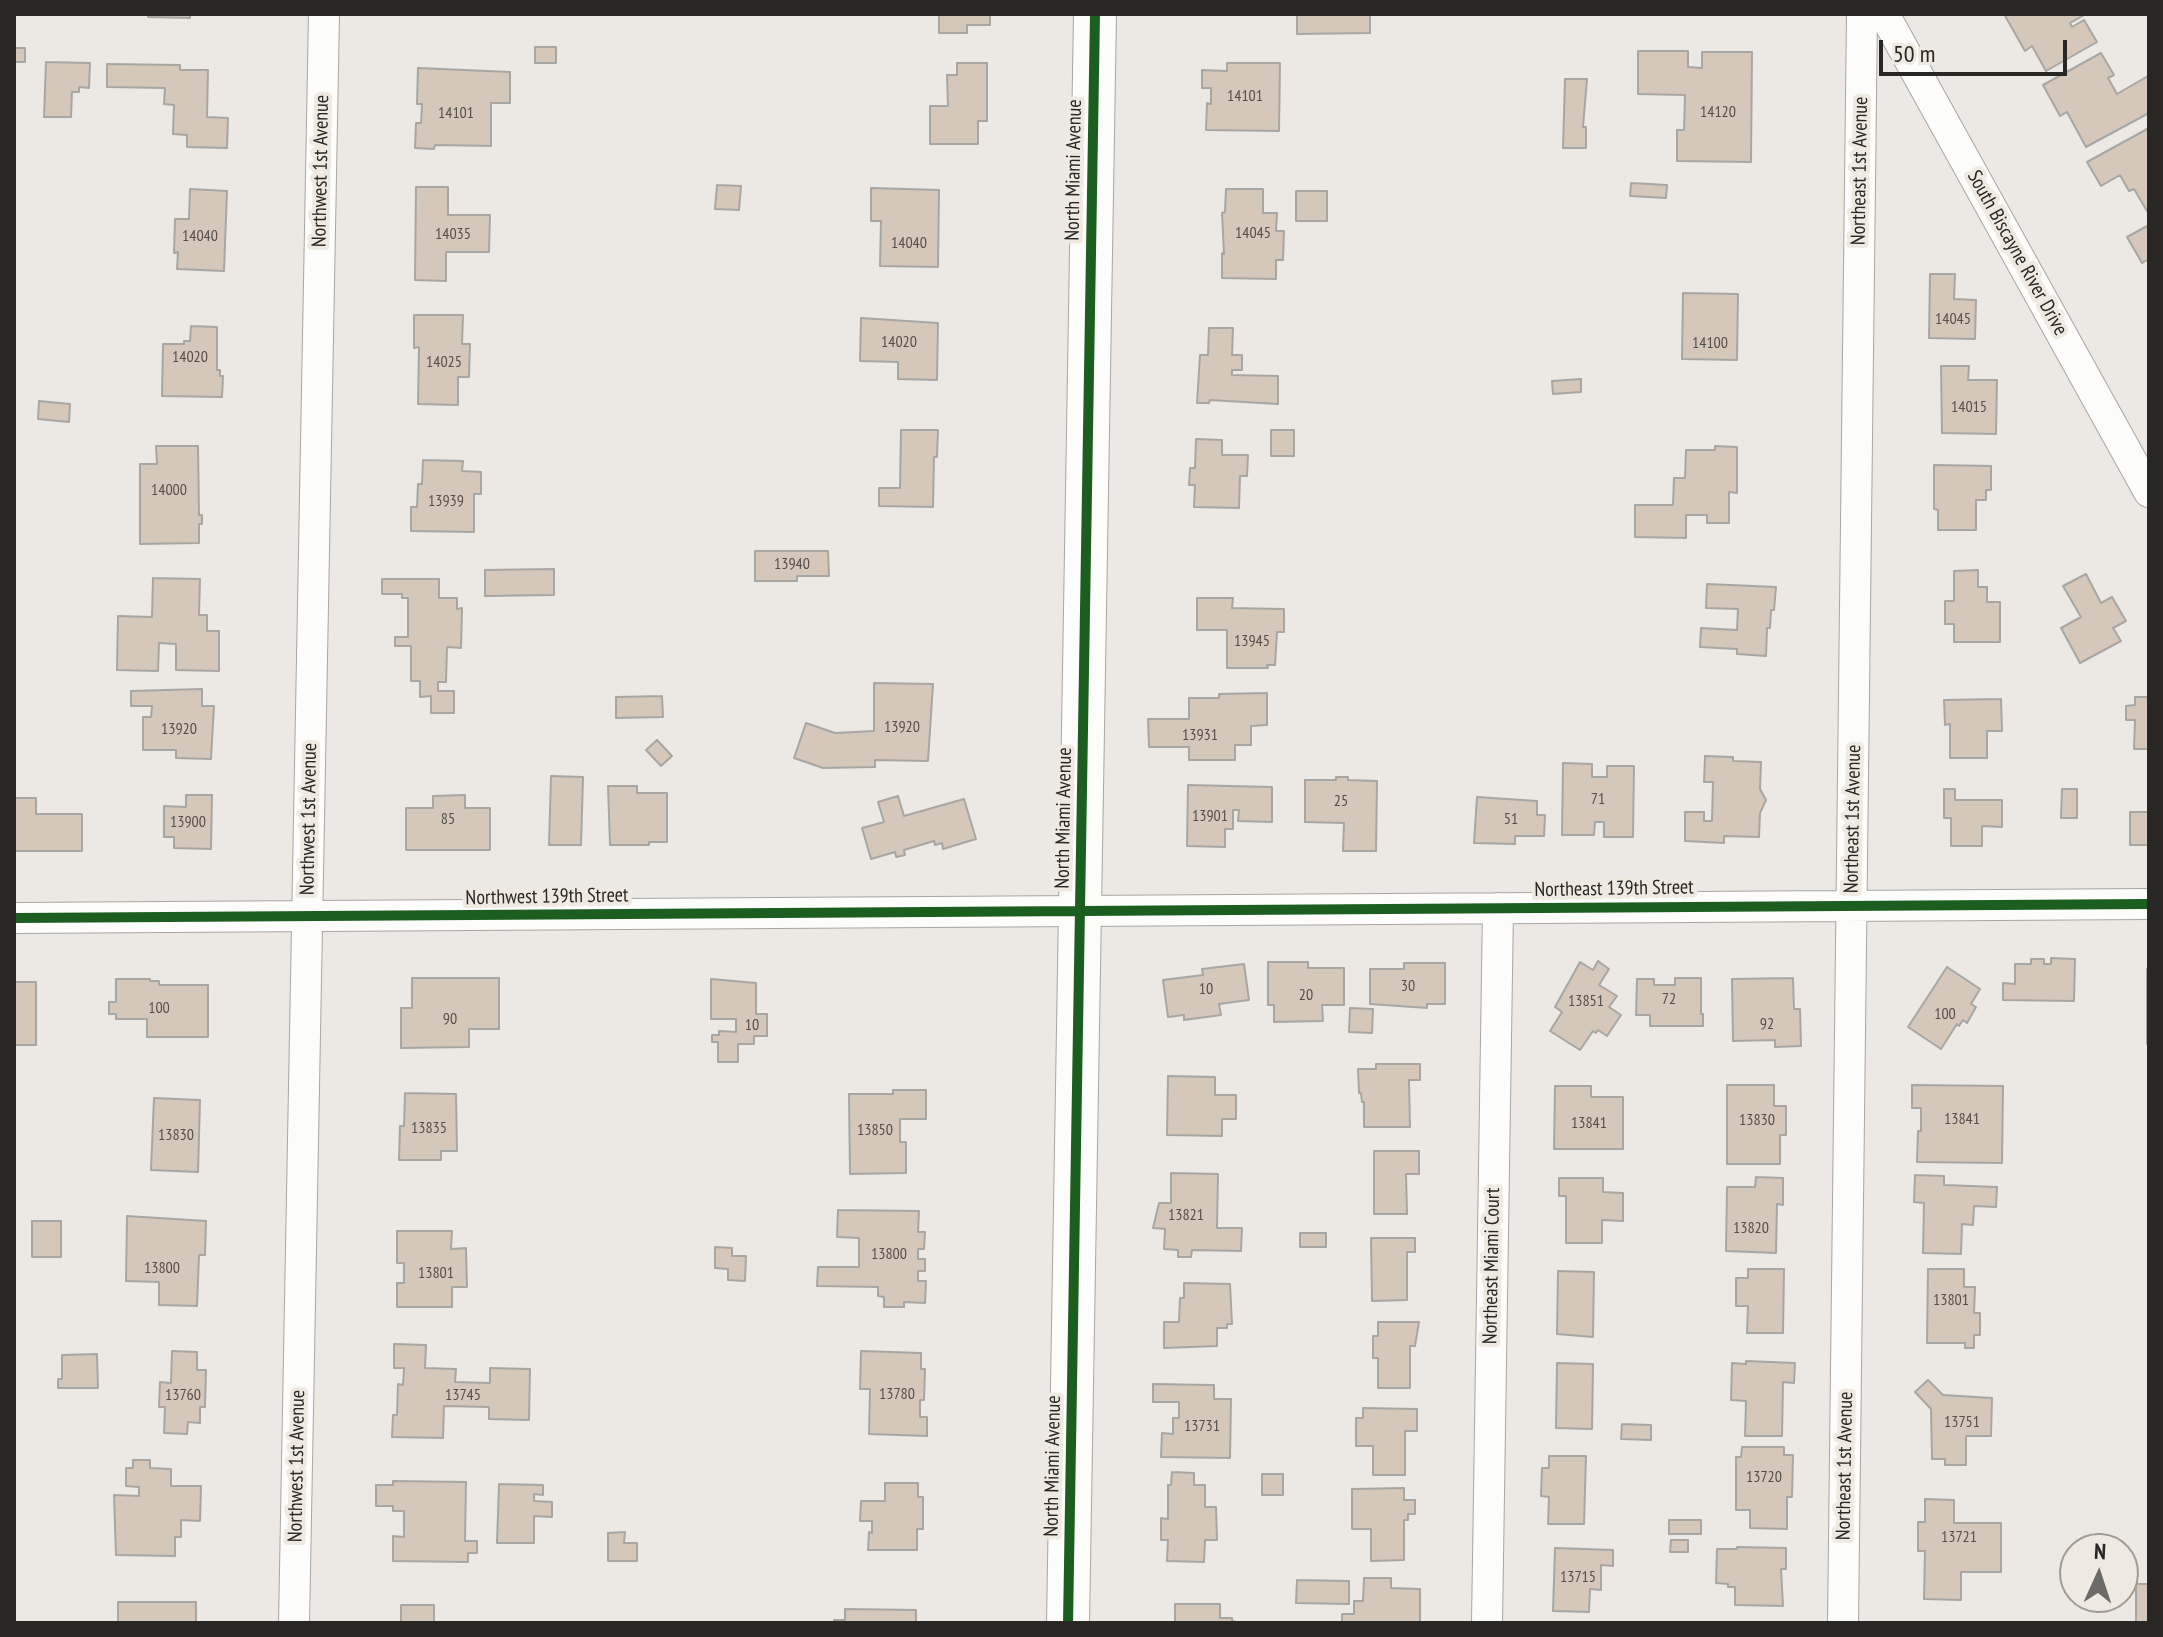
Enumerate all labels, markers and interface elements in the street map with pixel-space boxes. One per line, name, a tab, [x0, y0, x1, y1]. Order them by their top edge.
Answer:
scale bar	[1883, 24, 2071, 74]
text: 50 m	[1893, 38, 1935, 69]
house number: 14101	[1227, 86, 1263, 106]
street label: Northwest 1st Avenue	[308, 95, 334, 247]
street label: Northeast 1st Avenue	[1847, 97, 1873, 245]
street label: North Miami Avenue	[1061, 99, 1087, 241]
house number: 14120	[1700, 102, 1736, 122]
house number: 14101	[438, 103, 474, 123]
street label: South Biscayne River Drive	[1962, 166, 2072, 340]
house number: 14045	[1235, 223, 1271, 243]
house number: 14035	[435, 224, 471, 244]
house number: 14040	[182, 226, 218, 246]
house number: 14040	[891, 233, 927, 253]
house number: 14045	[1935, 309, 1971, 329]
house number: 14020	[881, 332, 917, 352]
house number: 14100	[1692, 333, 1728, 353]
house number: 14020	[172, 347, 208, 367]
house number: 14025	[426, 352, 462, 372]
house number: 14015	[1951, 397, 1987, 417]
house number: 14000	[151, 480, 187, 500]
house number: 13939	[428, 491, 464, 511]
house number: 13940	[774, 554, 810, 574]
house number: 13945	[1234, 631, 1270, 651]
house number: 13920	[884, 717, 920, 737]
house number: 13920	[161, 719, 197, 739]
house number: 13931	[1182, 725, 1218, 745]
street label: Northwest 1st Avenue	[296, 743, 322, 895]
street label: Northeast 1st Avenue	[1840, 745, 1866, 893]
street label: North Miami Avenue	[1051, 747, 1077, 889]
house number: 71	[1591, 789, 1605, 809]
house number: 25	[1334, 791, 1348, 811]
house number: 13901	[1192, 806, 1228, 826]
house number: 85	[441, 809, 455, 829]
house number: 51	[1504, 809, 1518, 829]
house number: 13900	[170, 812, 206, 832]
street label: Northeast 139th Street	[1534, 876, 1694, 902]
street label: Northwest 139th Street	[465, 884, 629, 910]
house number: 30	[1401, 976, 1415, 996]
house number: 10	[1199, 979, 1213, 999]
house number: 20	[1299, 985, 1313, 1005]
house number: 72	[1662, 989, 1676, 1009]
house number: 13851	[1568, 991, 1604, 1011]
house number: 100	[148, 998, 170, 1018]
house number: 100	[1934, 1004, 1956, 1024]
house number: 90	[443, 1009, 457, 1029]
house number: 92	[1760, 1014, 1774, 1034]
house number: 10	[745, 1015, 759, 1035]
house number: 13841	[1944, 1109, 1980, 1129]
house number: 13830	[1739, 1110, 1775, 1130]
house number: 13841	[1571, 1113, 1607, 1133]
house number: 13835	[411, 1118, 447, 1138]
house number: 13850	[857, 1120, 893, 1140]
house number: 13830	[158, 1125, 194, 1145]
street label: Northeast Miami Court	[1479, 1188, 1505, 1344]
house number: 13821	[1168, 1205, 1204, 1225]
house number: 13820	[1733, 1218, 1769, 1238]
house number: 13800	[871, 1244, 907, 1264]
house number: 13800	[144, 1258, 180, 1278]
house number: 13801	[418, 1263, 454, 1283]
house number: 13801	[1933, 1290, 1969, 1310]
house number: 13780	[879, 1384, 915, 1404]
house number: 13760	[165, 1385, 201, 1405]
house number: 13745	[445, 1385, 481, 1405]
street label: Northwest 1st Avenue	[284, 1390, 310, 1542]
street label: Northeast 1st Avenue	[1832, 1392, 1858, 1540]
street label: North Miami Avenue	[1040, 1395, 1066, 1537]
house number: 13751	[1944, 1412, 1980, 1432]
house number: 13731	[1184, 1416, 1220, 1436]
house number: 13720	[1746, 1467, 1782, 1487]
house number: 13721	[1941, 1527, 1977, 1547]
north arrow	[2059, 1533, 2139, 1613]
text: N	[2093, 1537, 2107, 1565]
house number: 13715	[1560, 1567, 1596, 1587]

